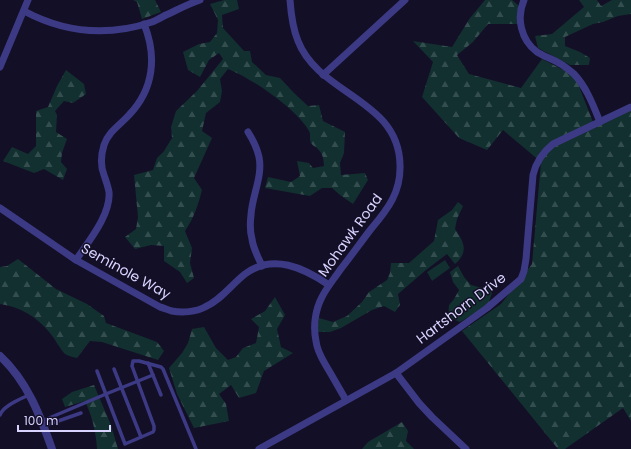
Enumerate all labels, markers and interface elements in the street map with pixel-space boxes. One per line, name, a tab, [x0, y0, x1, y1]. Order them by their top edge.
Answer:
street label: Mohawk Road	[313, 189, 387, 281]
street label: Seminole Way	[78, 238, 174, 304]
street label: Hartshorn Drive	[412, 267, 510, 348]
scale bar	[18, 407, 110, 433]
text: 100 m	[24, 412, 58, 429]

